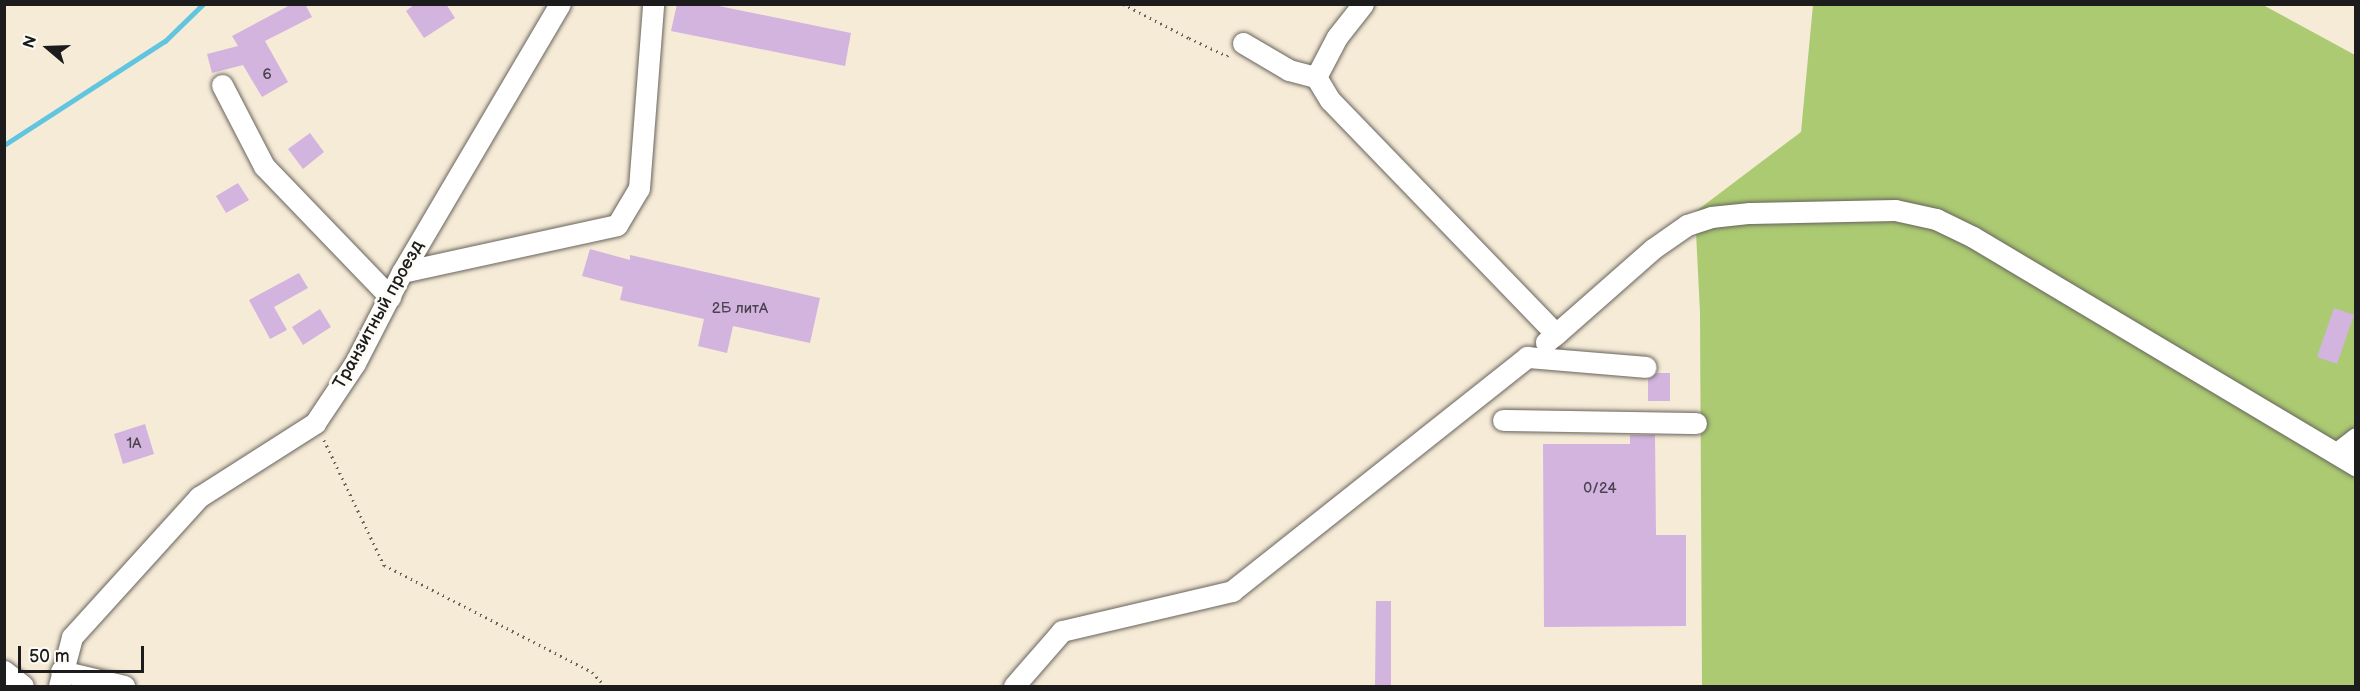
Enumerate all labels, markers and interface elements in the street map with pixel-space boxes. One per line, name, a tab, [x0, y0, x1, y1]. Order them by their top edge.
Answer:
north arrow	[18, 18, 78, 78]
text: N	[20, 33, 41, 51]
house number: 6	[262, 66, 272, 84]
street label: Транзитный проезд	[329, 237, 429, 393]
house number: 2Б литА	[712, 300, 768, 318]
house number: 1А	[127, 435, 141, 453]
house number: 0/24	[1583, 480, 1617, 498]
scale bar	[21, 634, 147, 672]
text: 50 m	[29, 646, 70, 667]

